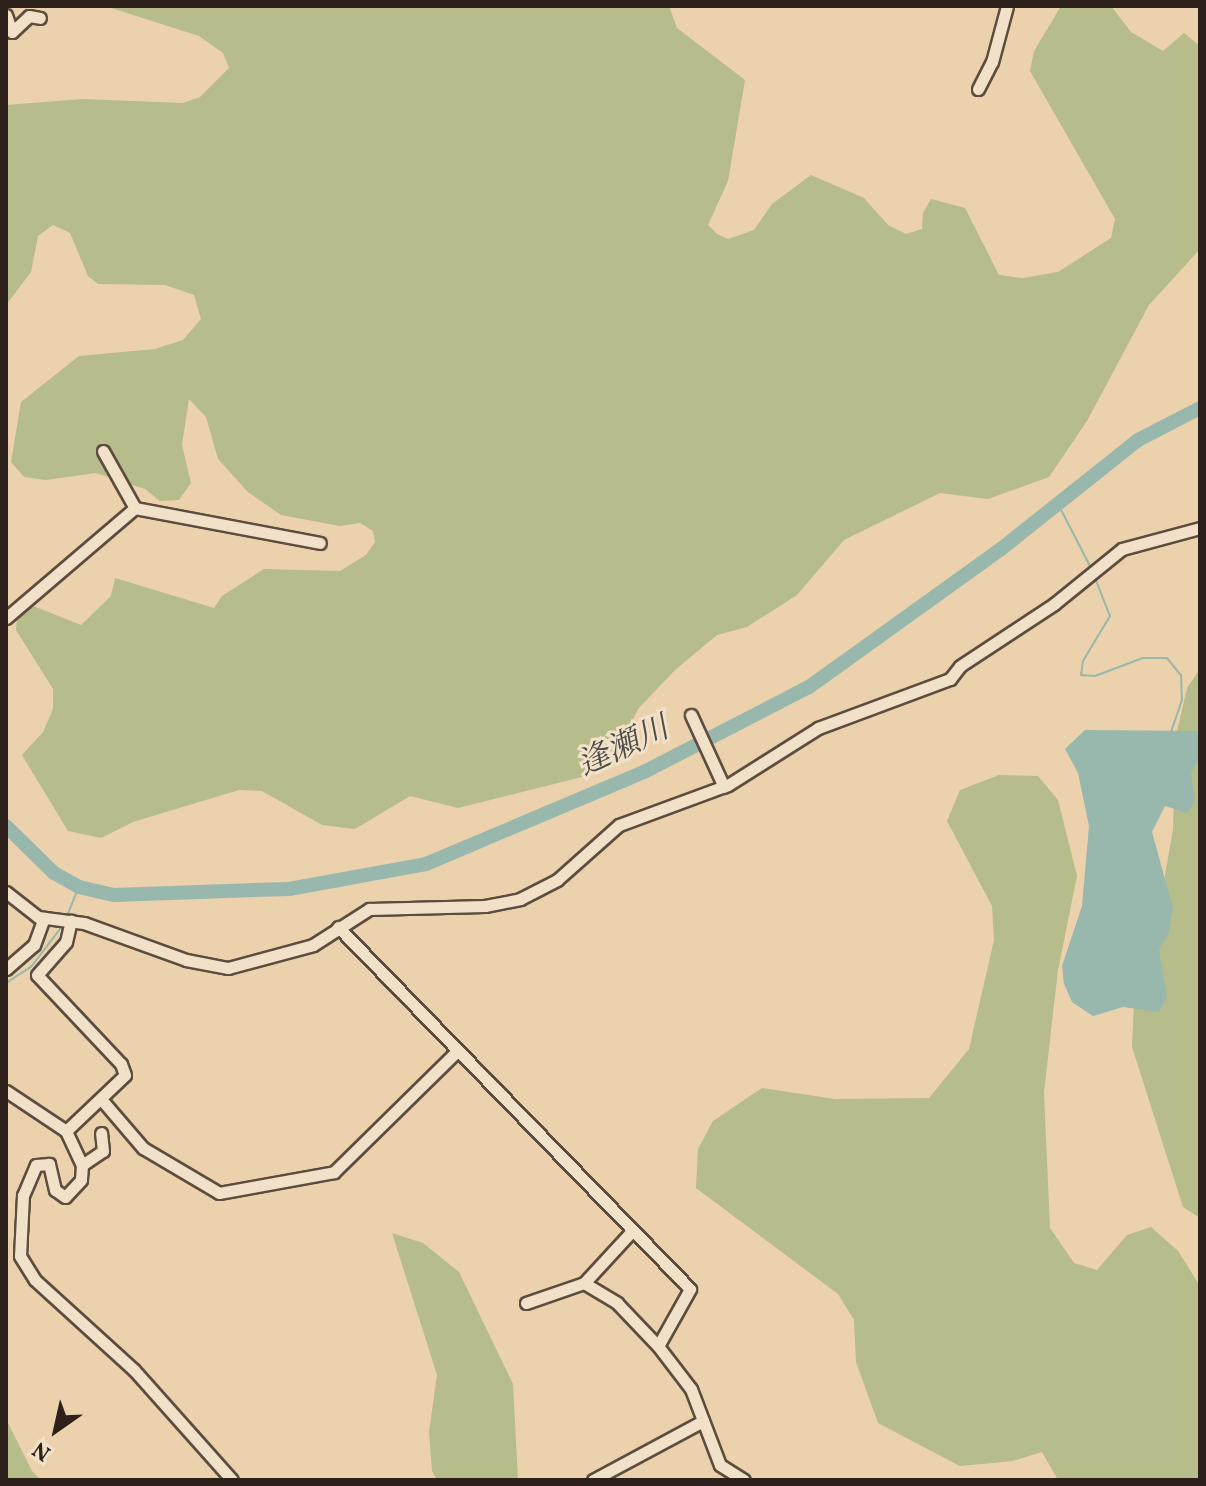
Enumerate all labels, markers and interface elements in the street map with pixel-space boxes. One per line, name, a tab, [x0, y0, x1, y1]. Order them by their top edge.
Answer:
water label: 逢瀬川	[572, 710, 676, 786]
north arrow	[16, 1390, 96, 1470]
text: N	[27, 1433, 58, 1468]

